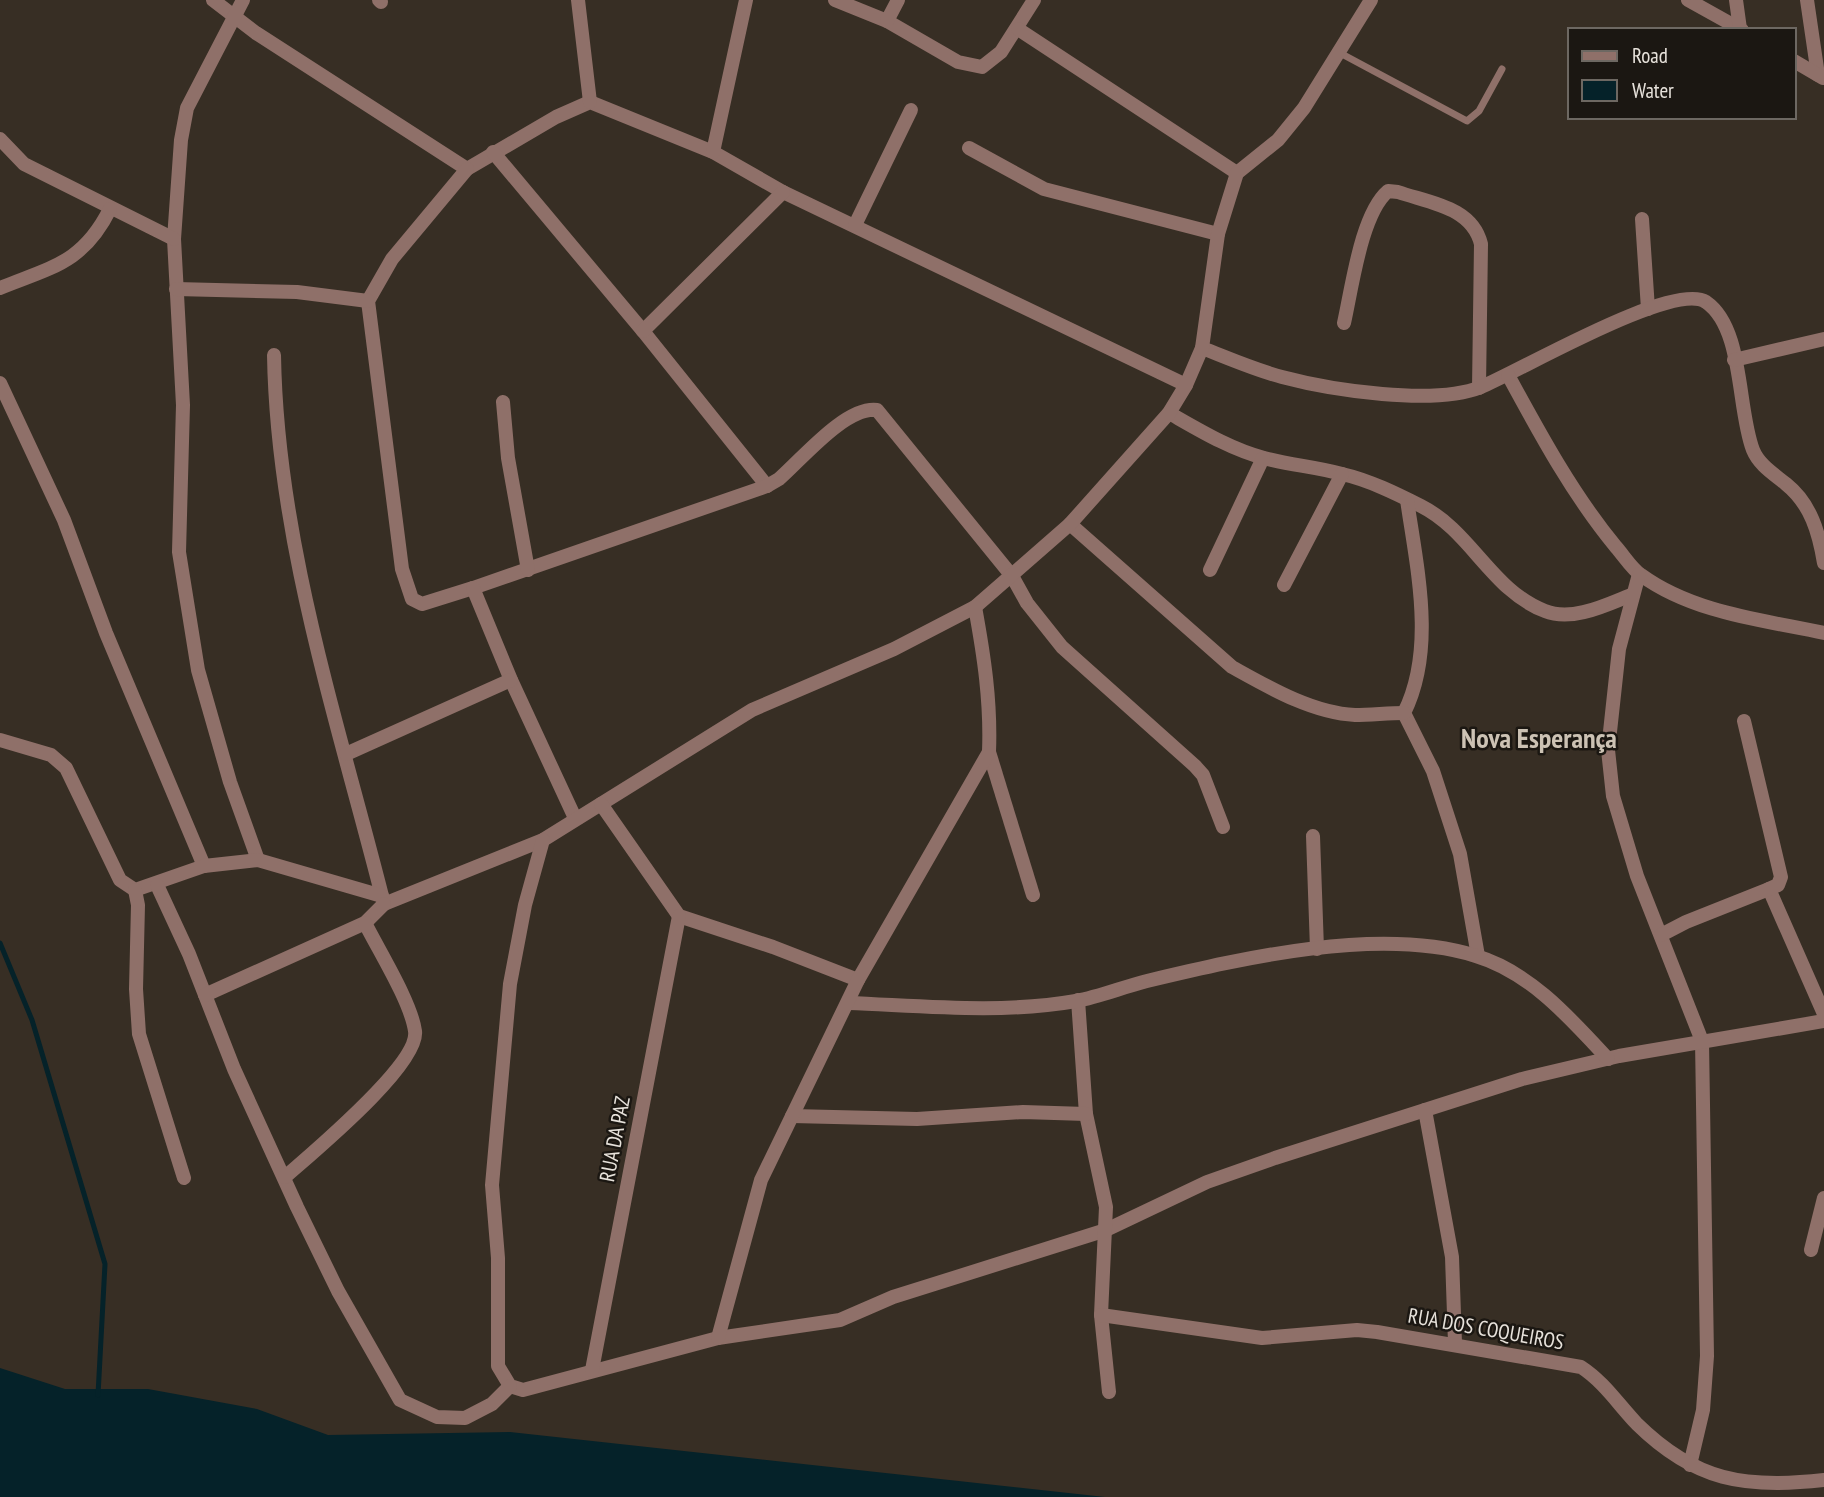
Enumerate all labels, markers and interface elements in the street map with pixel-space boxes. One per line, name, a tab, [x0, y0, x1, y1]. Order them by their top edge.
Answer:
legend	[1568, 28, 1796, 119]
text: Road	[1632, 42, 1668, 69]
text: Water	[1632, 77, 1674, 104]
district label: Nova Esperança	[1461, 719, 1617, 756]
street label: RUA DA PAZ	[593, 1094, 636, 1184]
street label: RUA DOS COQUEIROS	[1406, 1302, 1566, 1356]

